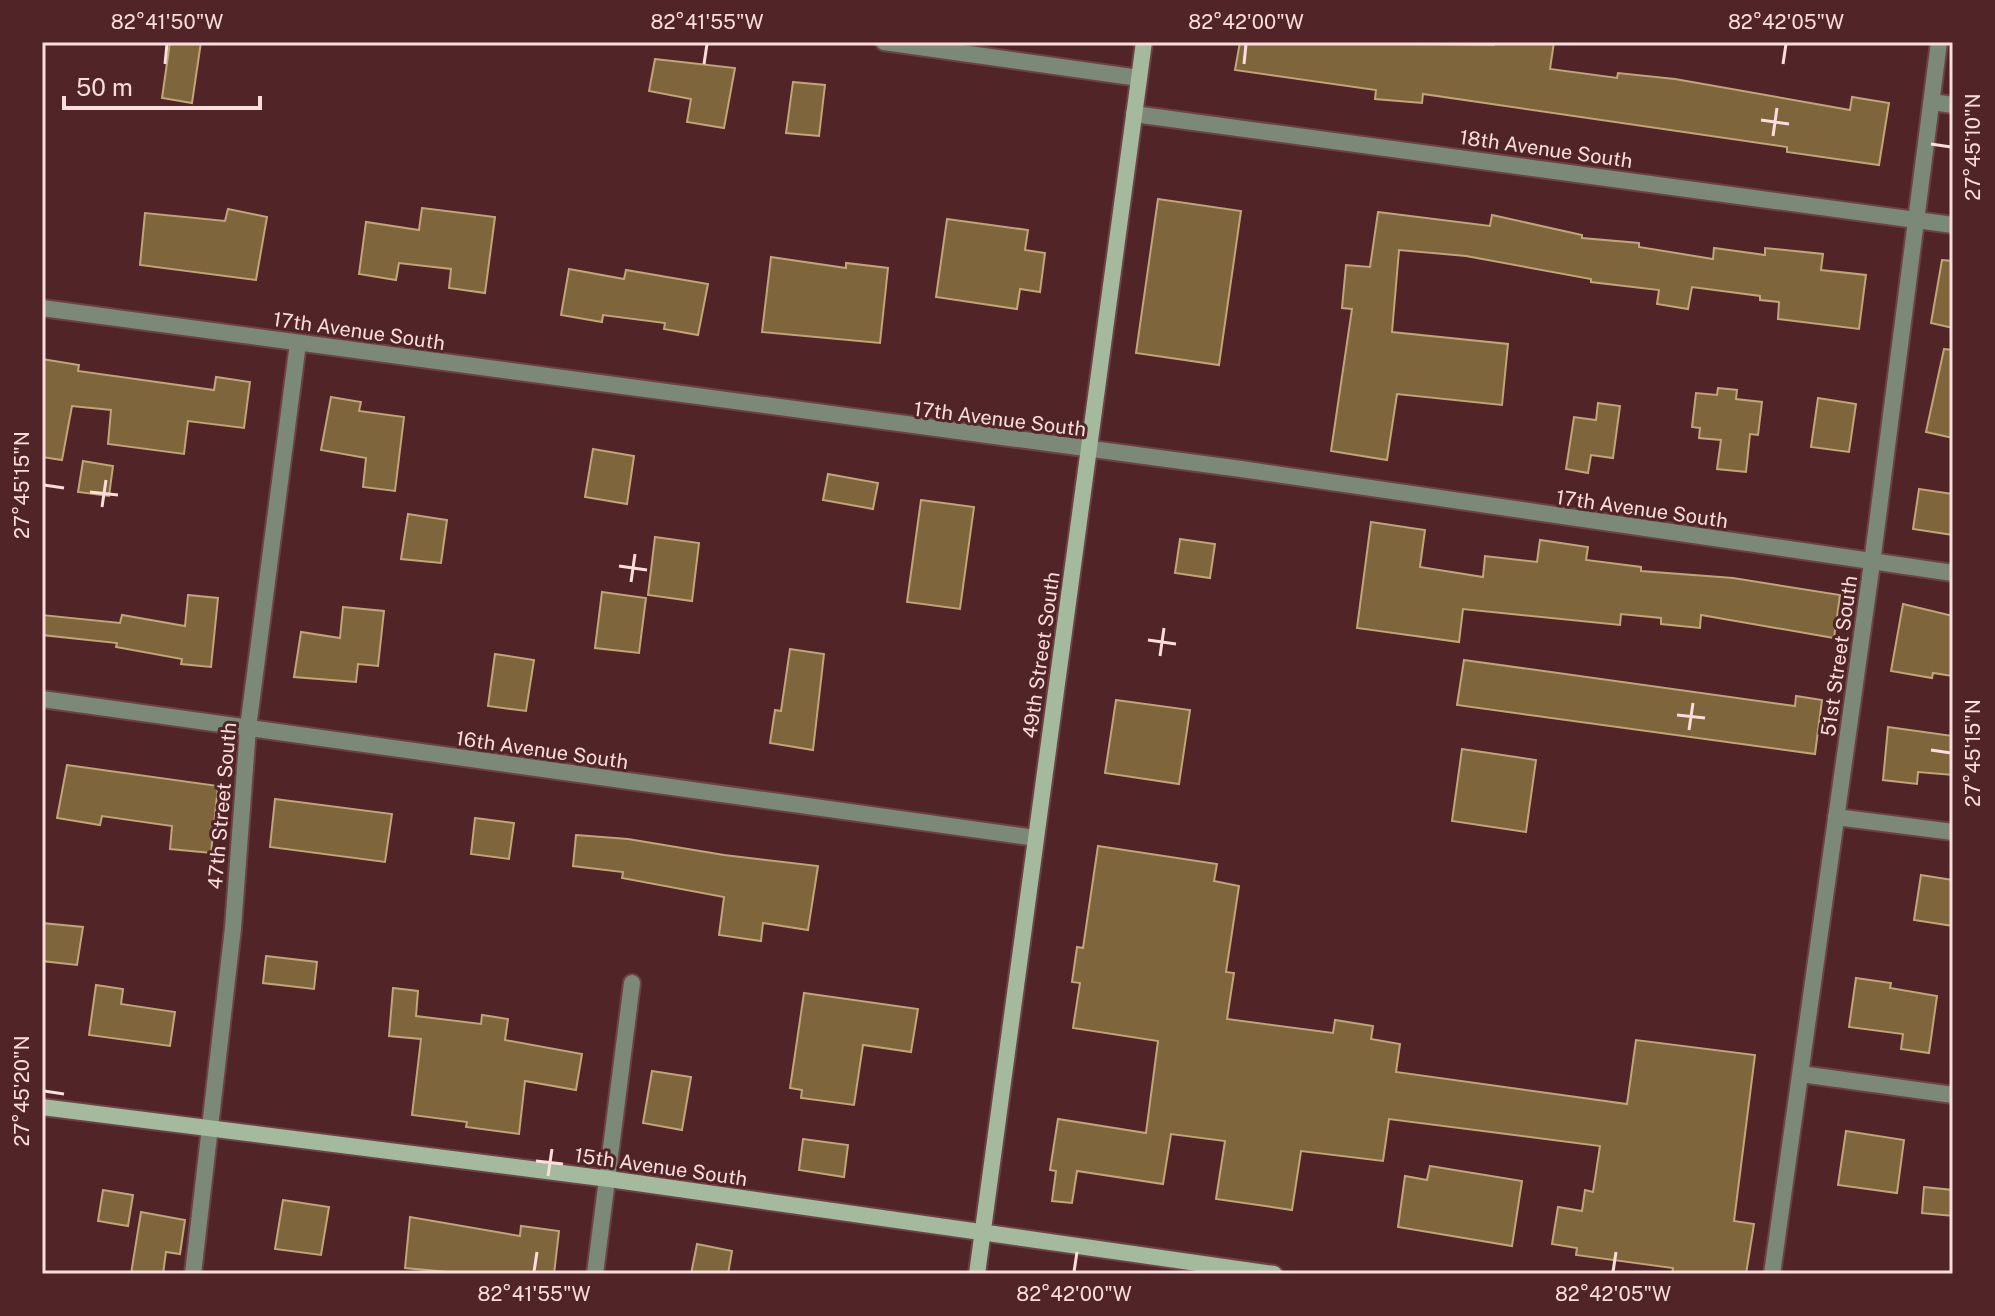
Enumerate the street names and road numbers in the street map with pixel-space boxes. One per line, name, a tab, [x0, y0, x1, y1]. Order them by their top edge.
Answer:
street label: 18th Avenue South	[1458, 125, 1634, 173]
street label: 17th Avenue South	[272, 307, 446, 355]
street label: 17th Avenue South	[913, 397, 1087, 441]
street label: 17th Avenue South	[1555, 485, 1729, 533]
street label: 49th Street South	[1017, 570, 1065, 740]
street label: 51st Street South	[1816, 574, 1862, 738]
street label: 47th Street South	[203, 721, 241, 891]
street label: 16th Avenue South	[454, 726, 630, 774]
street label: 15th Avenue South	[573, 1143, 749, 1191]

